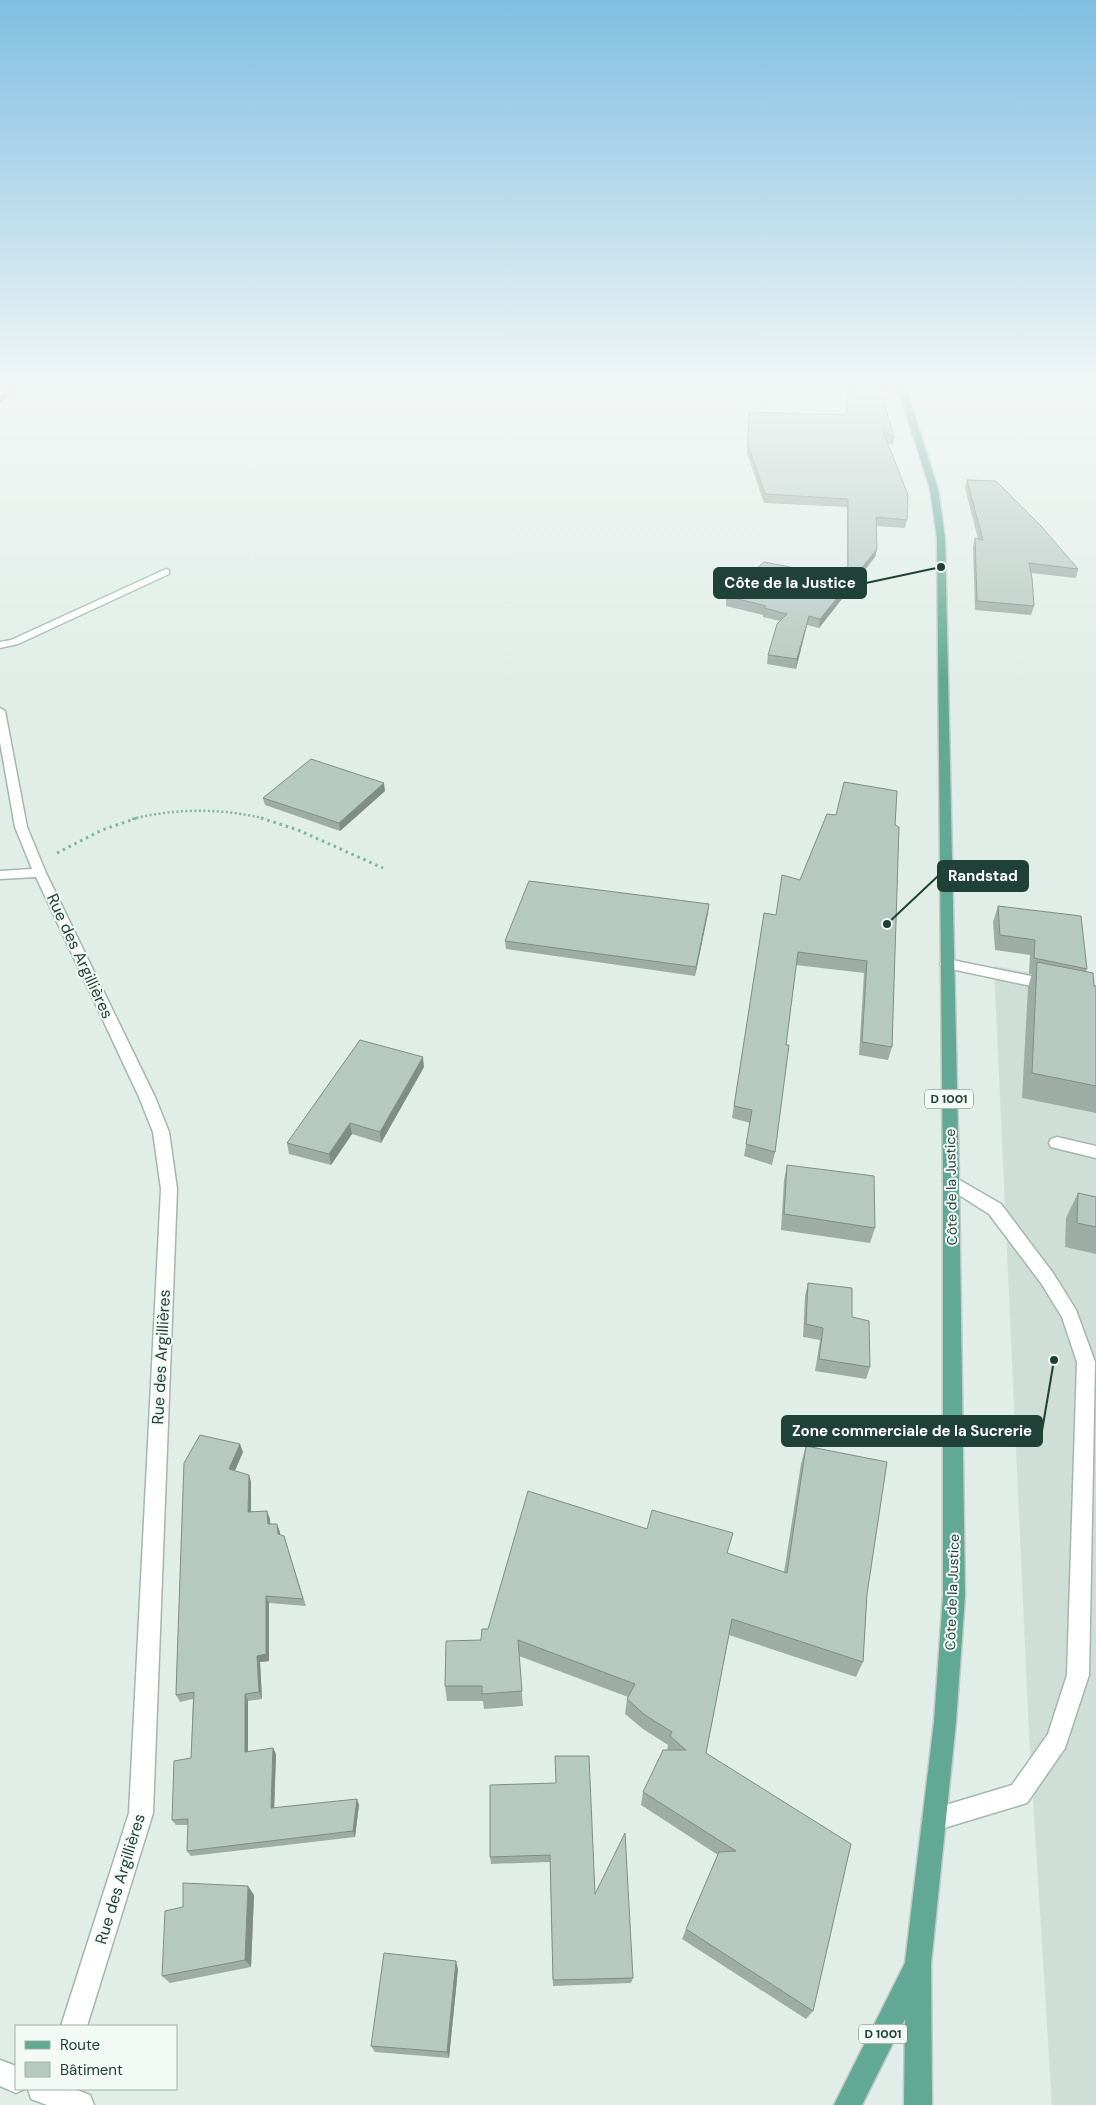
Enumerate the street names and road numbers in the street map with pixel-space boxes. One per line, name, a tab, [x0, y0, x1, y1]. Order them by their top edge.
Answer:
street label: Rue des Argillières	[42, 890, 118, 1022]
road number: D 1001	[925, 1090, 973, 1108]
street label: Côte de la Justice	[941, 1129, 961, 1245]
street label: Rue des Argillières	[147, 1289, 175, 1425]
street label: Côte de la Justice	[941, 1533, 963, 1651]
street label: Rue des Argillières	[90, 1811, 150, 1947]
road number: D 1001	[859, 2025, 907, 2044]

